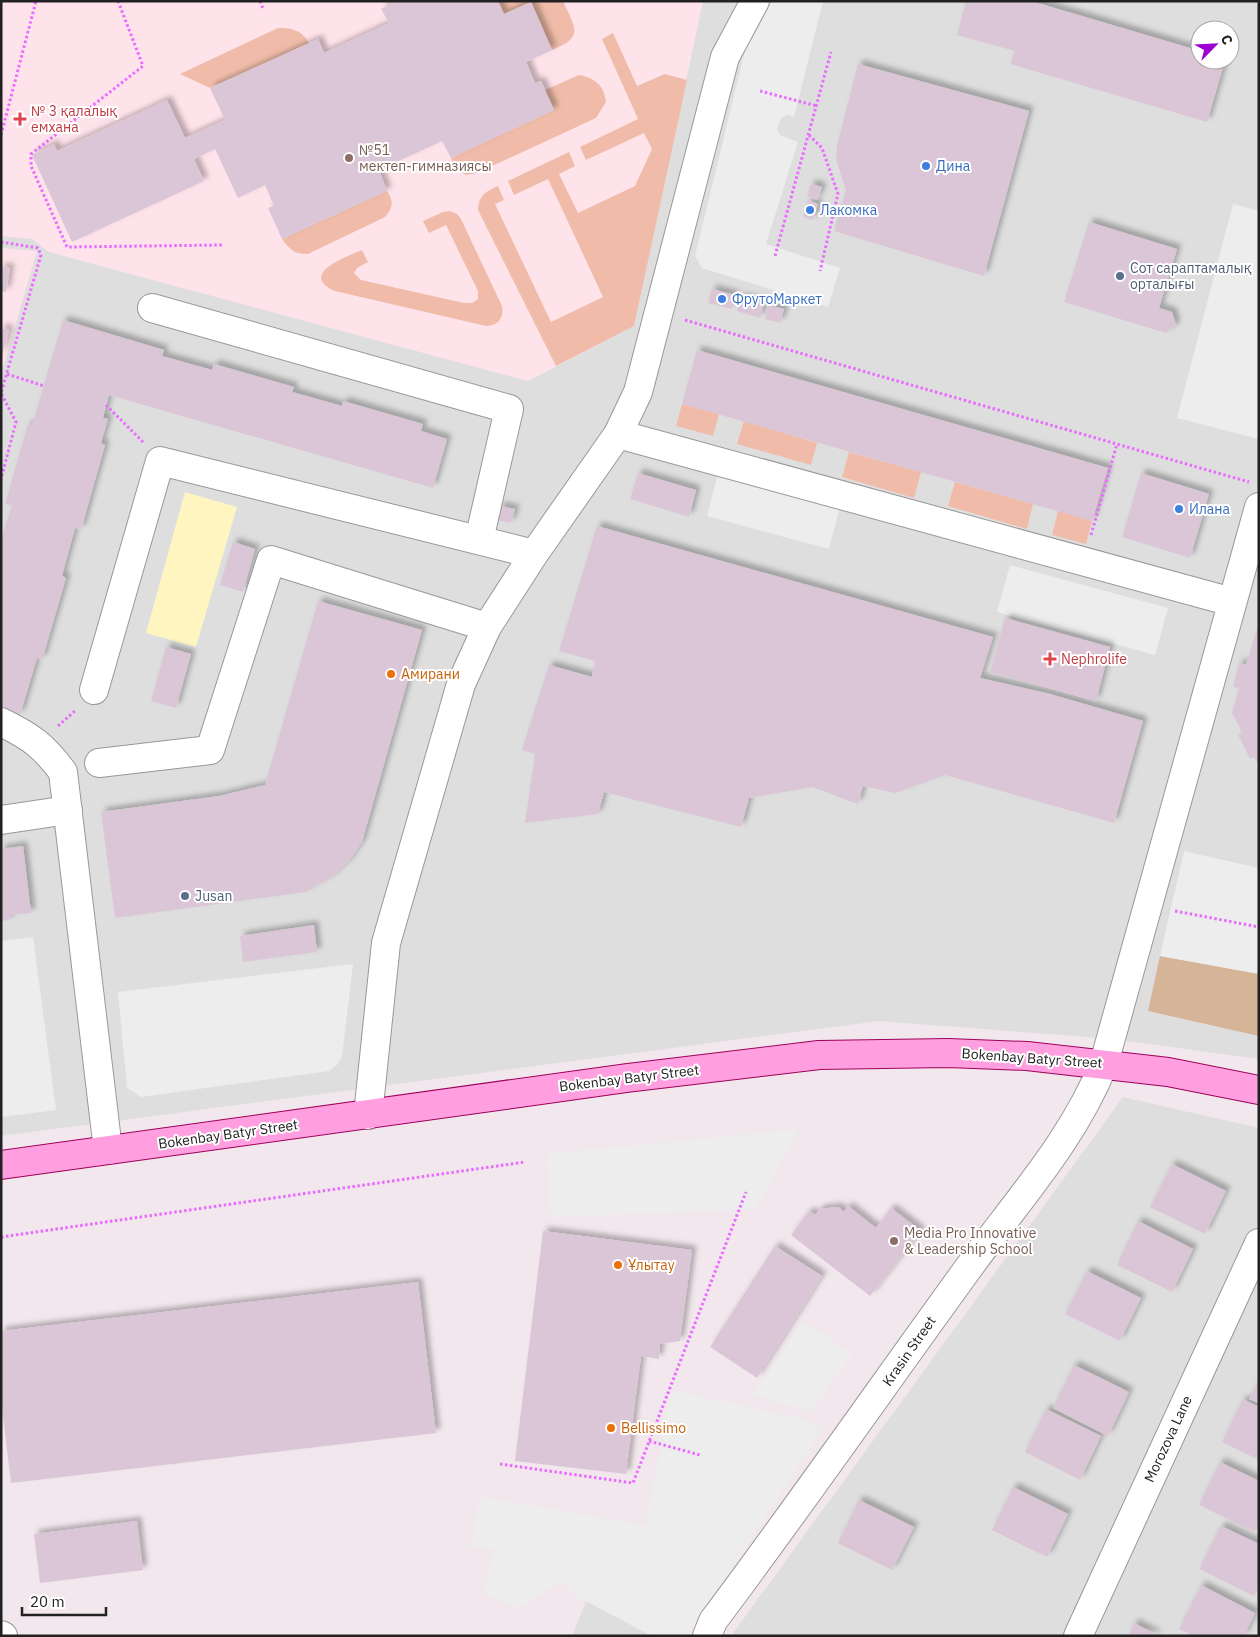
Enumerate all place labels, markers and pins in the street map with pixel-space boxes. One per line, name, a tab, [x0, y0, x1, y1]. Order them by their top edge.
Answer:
place label: № 3 қалалық емхана	[31, 102, 117, 136]
marker: № 3 қалалық емхана	[13, 112, 27, 126]
place label: №51 мектеп-гимназиясы	[359, 141, 492, 175]
marker: №51 мектеп-гимназиясы	[343, 152, 355, 164]
place label: Дина	[936, 157, 971, 175]
marker: Дина	[920, 160, 932, 172]
place label: Лакомка	[820, 201, 878, 219]
marker: Лакомка	[804, 204, 816, 216]
place label: Сот сараптамалық орталығы	[1130, 259, 1252, 293]
marker: Сот сараптамалық орталығы	[1114, 270, 1126, 282]
place label: ФрутоМаркет	[732, 290, 822, 308]
marker: ФрутоМаркет	[716, 293, 728, 305]
place label: Илана	[1189, 500, 1231, 518]
marker: Илана	[1173, 503, 1185, 515]
place label: Nephrolife	[1061, 650, 1127, 668]
marker: Nephrolife	[1043, 652, 1057, 666]
place label: Амирани	[401, 665, 460, 683]
marker: Амирани	[385, 668, 397, 680]
place label: Jusan	[195, 887, 232, 905]
marker: Jusan	[179, 890, 191, 902]
place label: Media Pro Innovative & Leadership School	[904, 1224, 1037, 1258]
marker: Media Pro Innovative & Leadership School	[888, 1235, 900, 1247]
place label: Ұлытау	[628, 1256, 675, 1274]
marker: Ұлытау	[612, 1259, 624, 1271]
place label: Bellissimo	[621, 1419, 686, 1437]
marker: Bellissimo	[605, 1422, 617, 1434]

